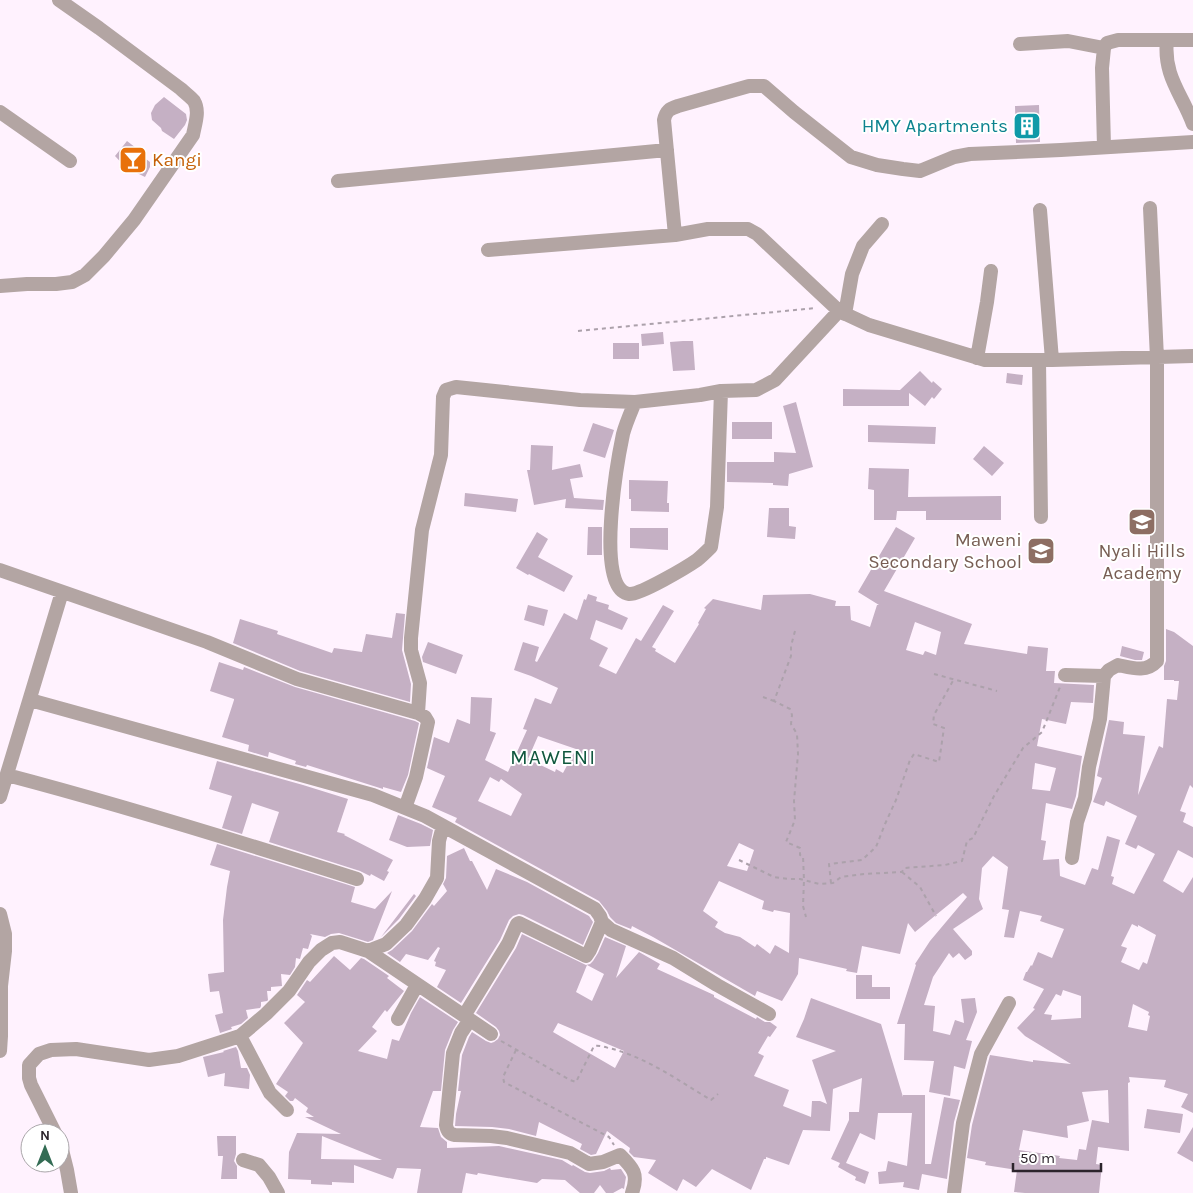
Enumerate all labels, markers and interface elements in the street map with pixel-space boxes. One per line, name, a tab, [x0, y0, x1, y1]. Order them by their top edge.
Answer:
building icon: HMY Apartments	[1012, 111, 1042, 141]
place label: HMY Apartments	[862, 115, 1008, 137]
bar icon: Kangi	[118, 145, 148, 175]
place label: Kangi	[152, 149, 202, 171]
school or university icon: Nyali Hills Academy	[1127, 507, 1157, 537]
place label: Maweni Secondary School	[868, 529, 1022, 573]
school or university icon: Maweni Secondary School	[1026, 536, 1056, 566]
place label: Nyali Hills Academy	[1099, 540, 1185, 584]
district label: MAWENI	[510, 745, 596, 769]
north arrow	[20, 1123, 70, 1173]
text: N	[40, 1127, 50, 1144]
scale bar	[1013, 1140, 1100, 1172]
text: 50 m	[1020, 1149, 1055, 1167]

